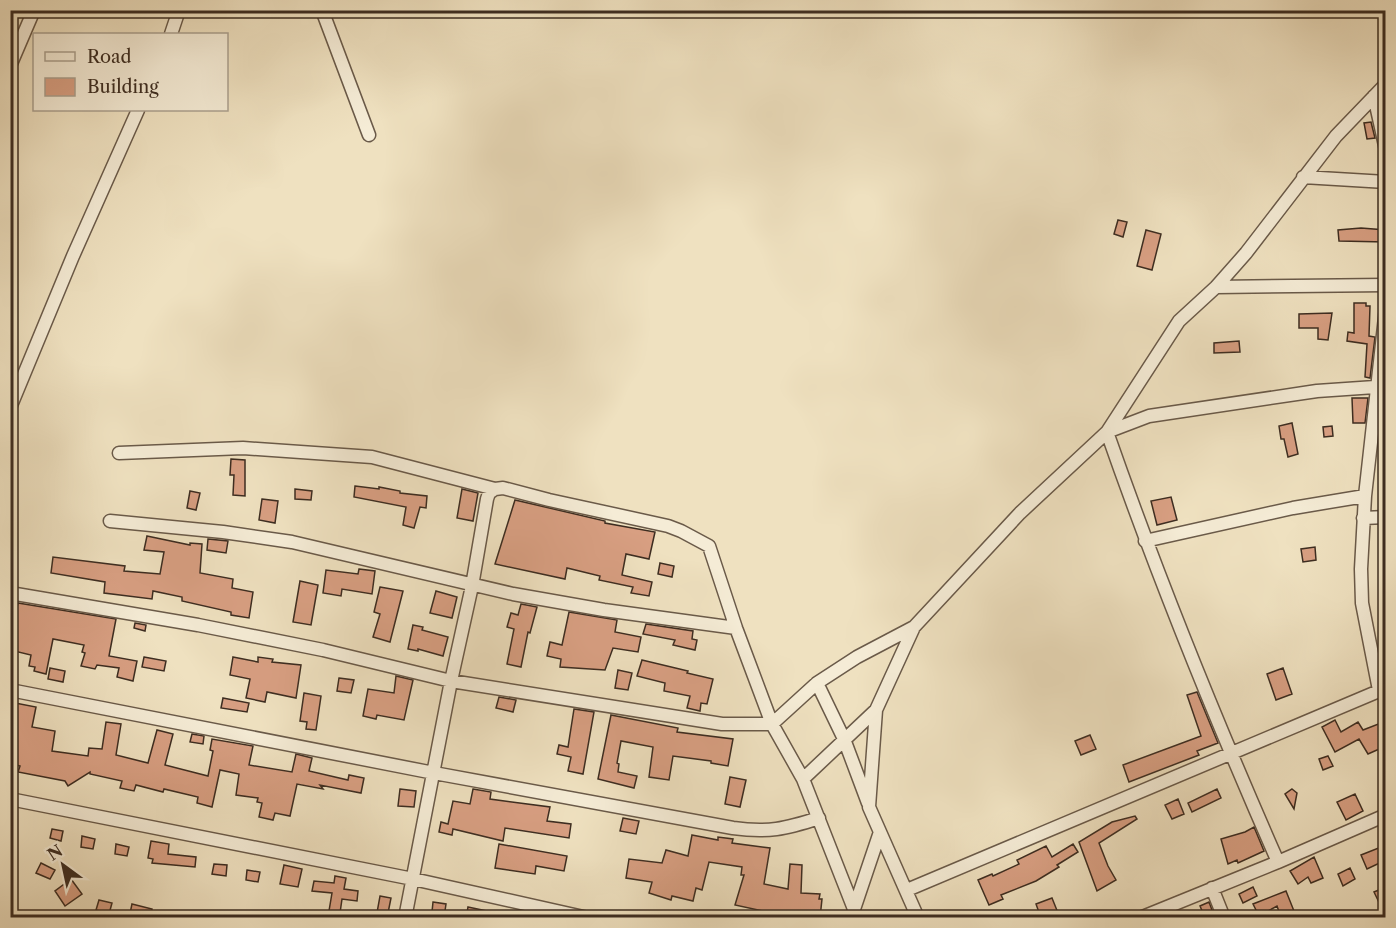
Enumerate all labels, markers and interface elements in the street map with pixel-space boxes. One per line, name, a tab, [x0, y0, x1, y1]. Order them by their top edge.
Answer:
legend	[33, 33, 228, 111]
text: Road	[87, 46, 132, 68]
text: Building	[87, 76, 159, 98]
north arrow	[33, 835, 93, 895]
text: N	[44, 840, 66, 865]

